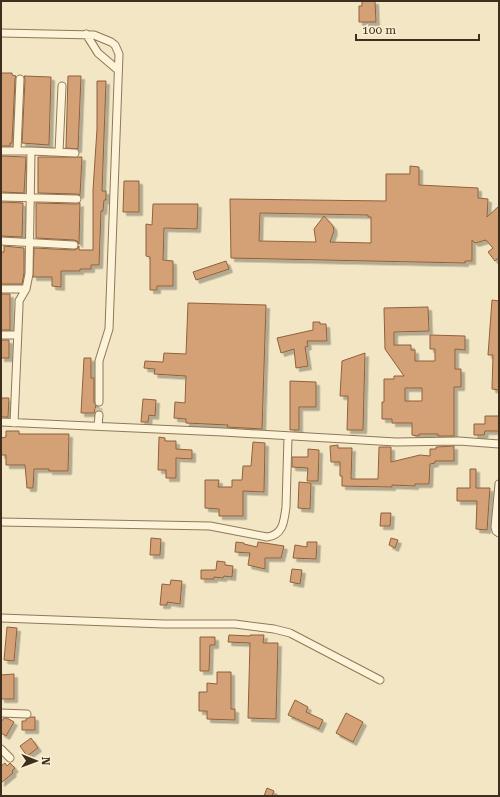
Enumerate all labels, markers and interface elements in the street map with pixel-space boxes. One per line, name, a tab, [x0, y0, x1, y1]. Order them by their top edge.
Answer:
scale bar	[356, 16, 479, 42]
text: 100 m	[362, 23, 396, 37]
north arrow	[16, 741, 56, 781]
text: N	[39, 757, 52, 766]

